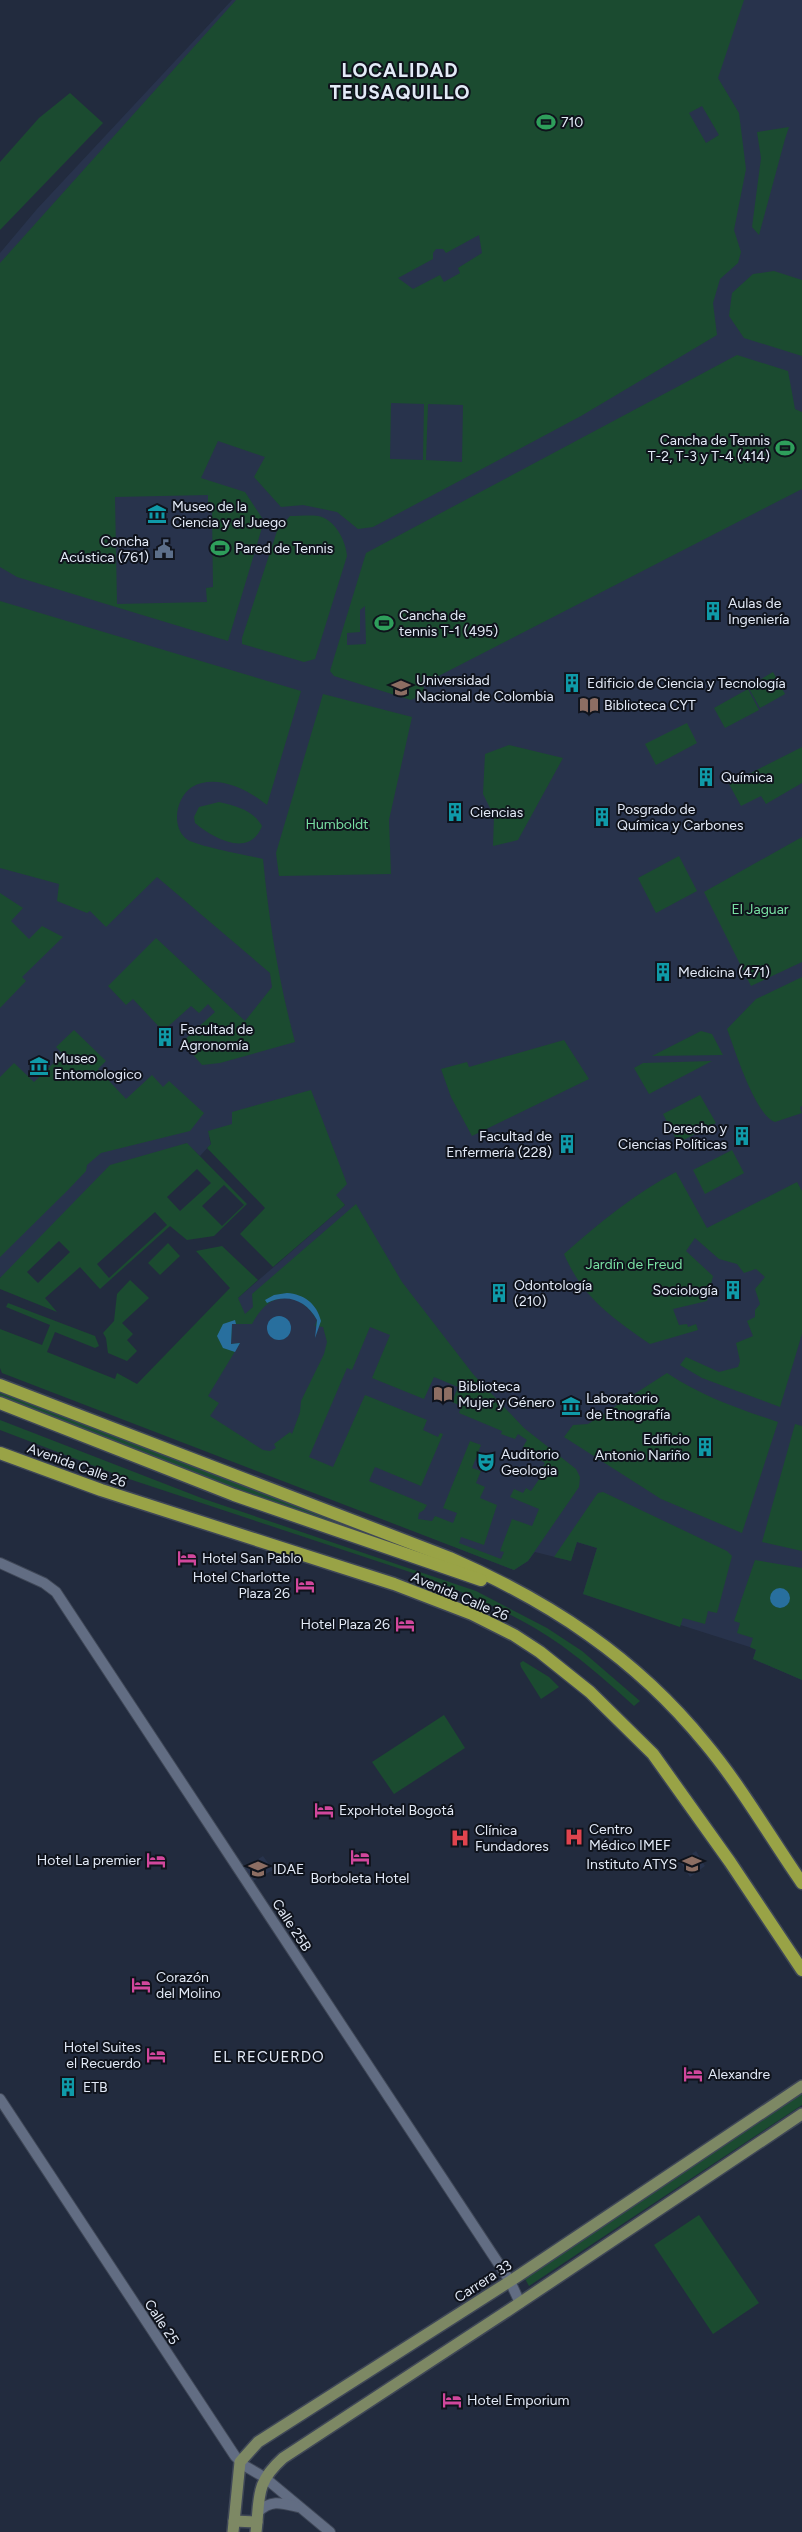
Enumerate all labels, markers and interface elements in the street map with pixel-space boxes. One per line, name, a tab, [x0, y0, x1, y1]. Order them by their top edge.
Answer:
district label: LOCALIDAD TEUSAQUILLO	[330, 59, 470, 104]
sports icon: 710	[535, 111, 557, 133]
place label: 710	[561, 114, 583, 131]
place label: Cancha de Tennis T-2, T-3 y T-4 (414)	[648, 432, 770, 465]
sports icon: Cancha de Tennis T-2, T-3 y T-4 (414)	[774, 437, 796, 459]
place label: Museo de la Ciencia y el Juego	[172, 498, 286, 531]
museum icon: Museo de la Ciencia y el Juego	[146, 503, 168, 525]
place label: Concha Acústica (761)	[60, 533, 149, 566]
sports icon: Pared de Tennis	[209, 537, 231, 559]
public building icon: Concha Acústica (761)	[153, 538, 175, 560]
place label: Pared de Tennis	[235, 540, 333, 557]
place label: Aulas de Ingeniería	[728, 595, 789, 628]
building icon: Aulas de Ingeniería	[702, 600, 724, 622]
place label: Cancha de tennis T-1 (495)	[399, 607, 498, 640]
sports icon: Cancha de tennis T-1 (495)	[373, 612, 395, 634]
place label: Universidad Nacional de Colombia	[416, 672, 554, 705]
building icon: Edificio de Ciencia y Tecnología	[561, 672, 583, 694]
place label: Edificio de Ciencia y Tecnología	[587, 675, 786, 692]
school or university icon: Universidad Nacional de Colombia	[390, 677, 412, 699]
library icon: Biblioteca CYT	[578, 694, 600, 716]
place label: Biblioteca CYT	[604, 697, 696, 714]
building icon: Química	[695, 766, 717, 788]
place label: Química	[721, 769, 773, 786]
building icon: Ciencias	[444, 801, 466, 823]
place label: Posgrado de Química y Carbones	[617, 801, 743, 834]
place label: Ciencias	[470, 804, 523, 821]
building icon: Posgrado de Química y Carbones	[591, 806, 613, 828]
park label: Humboldt	[305, 816, 369, 833]
park label: El Jaguar	[731, 901, 789, 918]
building icon: Medicina (471)	[652, 961, 674, 983]
place label: Medicina (471)	[678, 964, 770, 981]
place label: Facultad de Agronomía	[180, 1021, 253, 1054]
building icon: Facultad de Agronomía	[154, 1026, 176, 1048]
place label: Museo Entomologico	[54, 1050, 142, 1083]
museum icon: Museo Entomologico	[28, 1055, 50, 1077]
place label: Derecho y Ciencias Políticas	[618, 1120, 728, 1153]
building icon: Derecho y Ciencias Políticas	[731, 1125, 753, 1147]
place label: Facultad de Enfermería (228)	[446, 1128, 552, 1161]
building icon: Facultad de Enfermería (228)	[556, 1133, 578, 1155]
park label: Jardín de Freud	[586, 1256, 682, 1273]
place label: Odontología (210)	[514, 1277, 592, 1310]
building icon: Sociología	[722, 1279, 744, 1301]
building icon: Odontología (210)	[488, 1282, 510, 1304]
place label: Sociología	[653, 1282, 718, 1299]
place label: Biblioteca Mujer y Género	[458, 1378, 555, 1411]
library icon: Biblioteca Mujer y Género	[432, 1383, 454, 1405]
place label: Laboratorio de Etnografía	[586, 1390, 670, 1423]
museum icon: Laboratorio de Etnografía	[560, 1395, 582, 1417]
place label: Edificio Antonio Nariño	[595, 1431, 690, 1464]
building icon: Edificio Antonio Nariño	[694, 1436, 716, 1458]
street label: Avenida Calle 26	[25, 1440, 129, 1491]
place label: Auditorio Geologia	[501, 1446, 559, 1479]
theatre icon: Auditorio Geologia	[475, 1451, 497, 1473]
hotel icon: Hotel San Pablo	[176, 1547, 198, 1569]
place label: Hotel San Pablo	[202, 1550, 302, 1567]
street label: Avenida Calle 26	[409, 1568, 511, 1625]
place label: Hotel Charlotte Plaza 26	[193, 1569, 290, 1602]
hotel icon: Hotel Charlotte Plaza 26	[294, 1574, 316, 1596]
hotel icon: Hotel Plaza 26	[394, 1613, 416, 1635]
place label: Hotel Plaza 26	[300, 1616, 390, 1633]
hotel icon: ExpoHotel Bogotá	[313, 1799, 335, 1821]
place label: ExpoHotel Bogotá	[339, 1802, 454, 1819]
place label: Centro Médico IMEF	[589, 1821, 671, 1854]
place label: Clínica Fundadores	[475, 1822, 549, 1855]
hospital icon: Centro Médico IMEF	[563, 1826, 585, 1848]
hospital icon: Clínica Fundadores	[449, 1827, 471, 1849]
hotel icon: Borboleta Hotel	[349, 1846, 371, 1868]
hotel icon: Hotel La premier	[145, 1849, 167, 1871]
place label: Hotel La premier	[37, 1852, 141, 1869]
school or university icon: Instituto ATYS	[681, 1853, 703, 1875]
place label: Instituto ATYS	[586, 1856, 677, 1873]
school or university icon: IDAE	[247, 1858, 269, 1880]
place label: IDAE	[273, 1861, 304, 1878]
place label: Borboleta Hotel	[311, 1870, 409, 1887]
street label: Calle 25B	[268, 1896, 315, 1955]
place label: Corazón del Molino	[156, 1969, 221, 2002]
hotel icon: Corazón del Molino	[130, 1974, 152, 1996]
place label: Hotel Suites el Recuerdo	[64, 2039, 141, 2072]
hotel icon: Hotel Suites el Recuerdo	[145, 2044, 167, 2066]
district label: EL RECUERDO	[213, 2048, 325, 2066]
hotel icon: Alexandre	[682, 2063, 704, 2085]
place label: Alexandre	[708, 2066, 771, 2083]
building icon: ETB	[57, 2076, 79, 2098]
place label: ETB	[83, 2079, 108, 2096]
street label: Carrera 33	[451, 2257, 515, 2306]
street label: Calle 25	[141, 2297, 182, 2348]
hotel icon: Hotel Emporium	[441, 2389, 463, 2411]
place label: Hotel Emporium	[467, 2392, 569, 2409]

